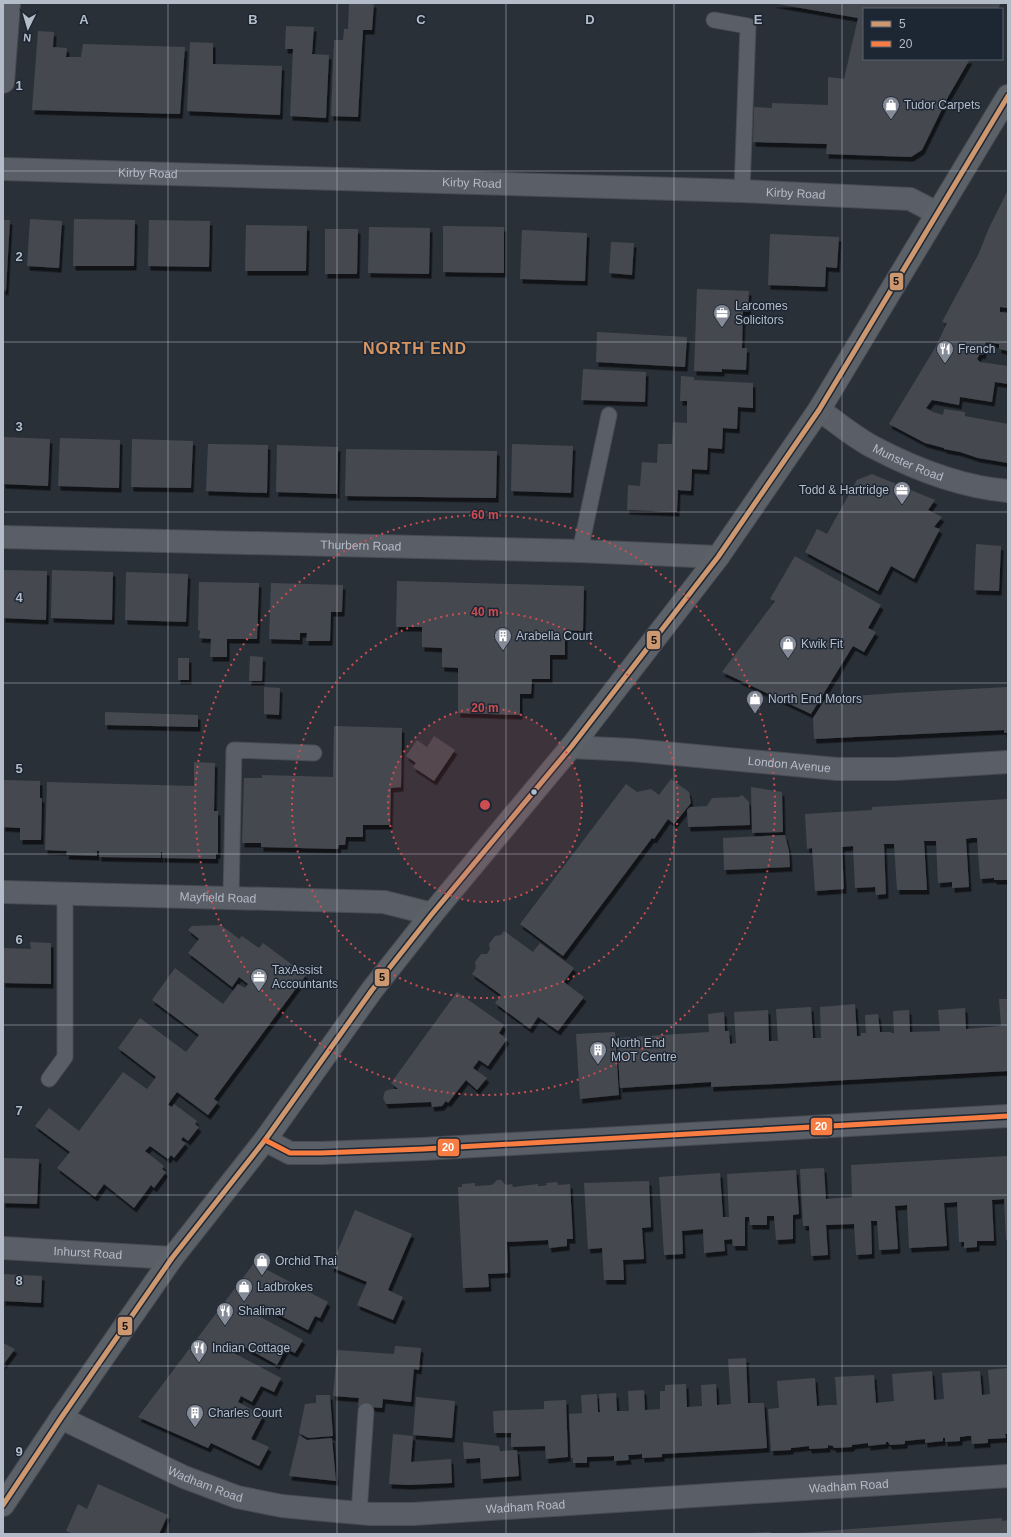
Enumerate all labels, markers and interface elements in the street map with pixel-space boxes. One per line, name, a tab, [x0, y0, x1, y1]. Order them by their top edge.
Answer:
north arrow	[8, 8, 48, 48]
legend	[863, 8, 1003, 60]
text: A	[79, 12, 89, 27]
text: B	[248, 12, 258, 27]
text: C	[416, 12, 426, 27]
text: D	[585, 12, 595, 27]
text: E	[754, 12, 763, 27]
text: 5	[899, 17, 906, 31]
text: N	[23, 32, 32, 44]
text: 20	[899, 37, 913, 51]
text: 1	[15, 78, 23, 93]
shop icon: Tudor Carpets	[881, 95, 901, 120]
place label: Tudor Carpets	[904, 98, 980, 112]
street label: Kirby Road	[118, 165, 178, 181]
street label: Kirby Road	[442, 175, 502, 191]
street label: Kirby Road	[766, 185, 826, 202]
text: 2	[15, 249, 23, 264]
line badge: 5	[889, 272, 904, 291]
text: 5	[893, 275, 899, 287]
place label: Larcomes Solicitors	[735, 299, 788, 327]
office icon: Larcomes Solicitors	[712, 303, 732, 328]
restaurant icon: French	[935, 339, 955, 364]
district label: NORTH END	[363, 340, 467, 357]
place label: French	[958, 342, 995, 356]
text: 3	[15, 419, 23, 434]
street label: Munster Road	[870, 441, 945, 484]
office icon: Todd & Hartridge	[892, 480, 912, 505]
place label: Todd & Hartridge	[799, 483, 889, 497]
text: 60 m	[471, 508, 499, 522]
street label: Thurbern Road	[320, 538, 401, 554]
text: 4	[15, 590, 23, 605]
text: 40 m	[471, 605, 499, 619]
building icon: Arabella Court	[493, 626, 513, 651]
place label: Arabella Court	[516, 629, 593, 643]
line badge: 5	[646, 630, 661, 650]
text: 5	[651, 634, 657, 646]
shop icon: Kwik Fit	[778, 634, 798, 659]
place label: Kwik Fit	[801, 637, 844, 651]
shop icon: North End Motors	[745, 689, 765, 714]
place label: North End Motors	[768, 692, 862, 706]
text: 20 m	[471, 701, 499, 715]
street label: London Avenue	[747, 754, 832, 775]
text: 5	[15, 761, 23, 776]
unlabelled marker	[529, 787, 539, 797]
centre of rings	[478, 798, 492, 812]
street label: Mayfield Road	[179, 890, 257, 906]
text: 6	[15, 932, 23, 947]
place label: TaxAssist Accountants	[272, 963, 338, 991]
office icon: TaxAssist Accountants	[249, 967, 269, 992]
line badge: 5	[374, 968, 390, 987]
text: 5	[379, 971, 385, 983]
place label: North End MOT Centre	[611, 1036, 677, 1064]
building icon: North End MOT Centre	[588, 1040, 608, 1065]
text: 7	[15, 1103, 23, 1118]
line badge: 20	[810, 1117, 833, 1136]
text: 20	[815, 1120, 827, 1132]
line badge: 20	[437, 1138, 460, 1157]
text: 20	[442, 1141, 454, 1153]
street label: Inhurst Road	[53, 1244, 123, 1262]
shop icon: Orchid Thai	[252, 1251, 272, 1276]
place label: Orchid Thai	[275, 1254, 337, 1268]
text: 8	[15, 1273, 23, 1288]
shop icon: Ladbrokes	[234, 1277, 254, 1302]
place label: Ladbrokes	[257, 1280, 313, 1294]
restaurant icon: Shalimar	[215, 1301, 235, 1326]
place label: Shalimar	[238, 1304, 285, 1318]
line badge: 5	[117, 1316, 133, 1336]
text: 5	[122, 1320, 128, 1332]
restaurant icon: Indian Cottage	[189, 1338, 209, 1363]
place label: Indian Cottage	[212, 1341, 290, 1355]
building icon: Charles Court	[185, 1403, 205, 1428]
place label: Charles Court	[208, 1406, 283, 1420]
text: 9	[15, 1444, 23, 1459]
street label: Wadham Road	[165, 1463, 244, 1505]
street label: Wadham Road	[809, 1477, 889, 1496]
street label: Wadham Road	[485, 1497, 566, 1516]

